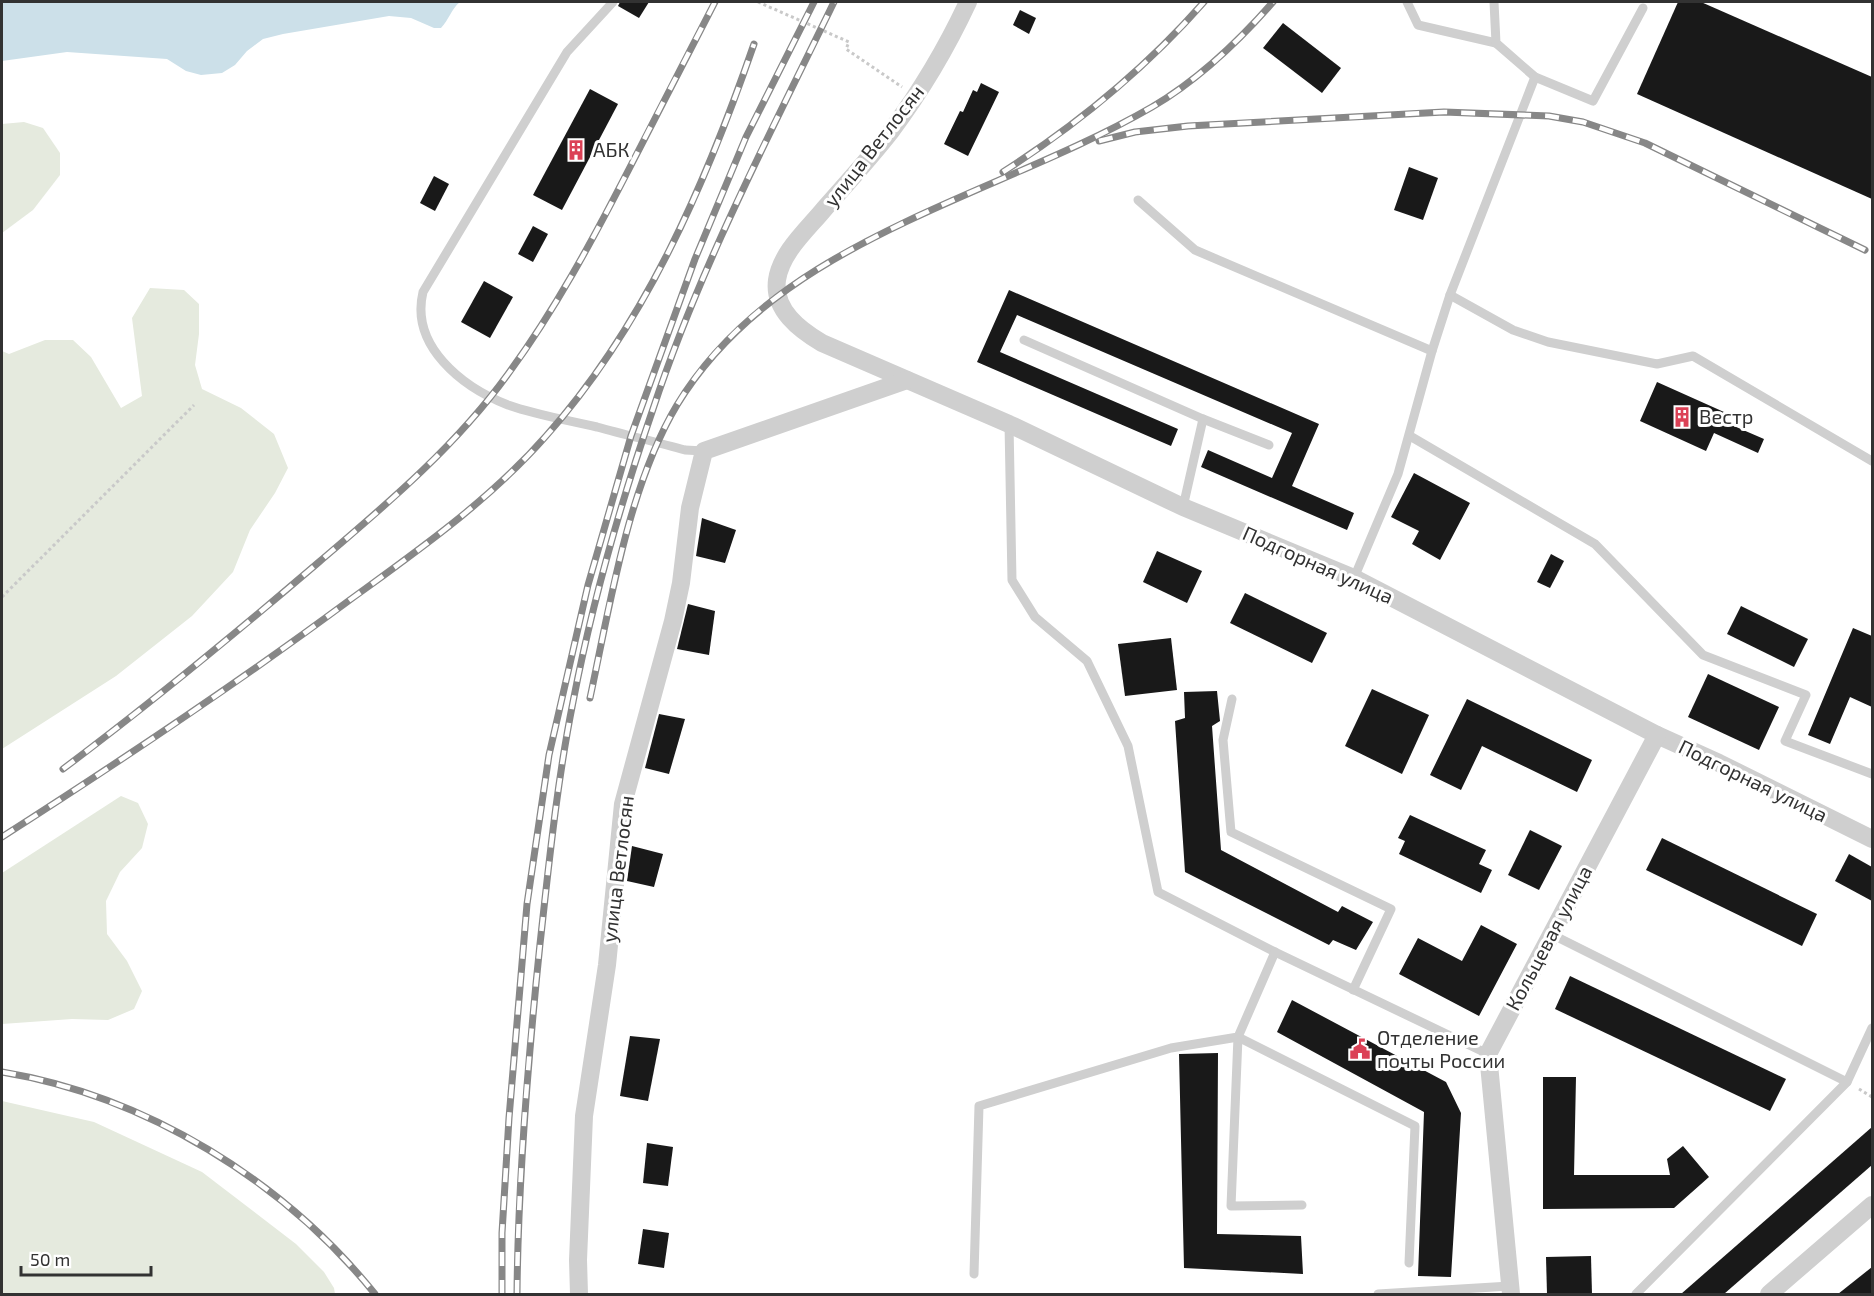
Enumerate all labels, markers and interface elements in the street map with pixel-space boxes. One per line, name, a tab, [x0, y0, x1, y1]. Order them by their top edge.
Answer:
street label: улица Ветлосян	[818, 80, 929, 212]
place label: АБК	[593, 137, 629, 161]
building icon: АБК	[564, 138, 588, 162]
place label: Вестр	[1699, 404, 1754, 428]
building icon: Вестр	[1670, 405, 1694, 429]
street label: Подгорная улица	[1239, 520, 1397, 609]
street label: Подгорная улица	[1675, 734, 1832, 827]
street label: улица Ветлосян	[596, 794, 639, 944]
street label: Кольцевая улица	[1500, 861, 1597, 1015]
place label: Отделение почты России	[1377, 1025, 1505, 1072]
public building icon: Отделение почты России	[1348, 1037, 1372, 1061]
scale bar	[21, 1239, 152, 1277]
text: 50 m	[30, 1248, 70, 1270]

